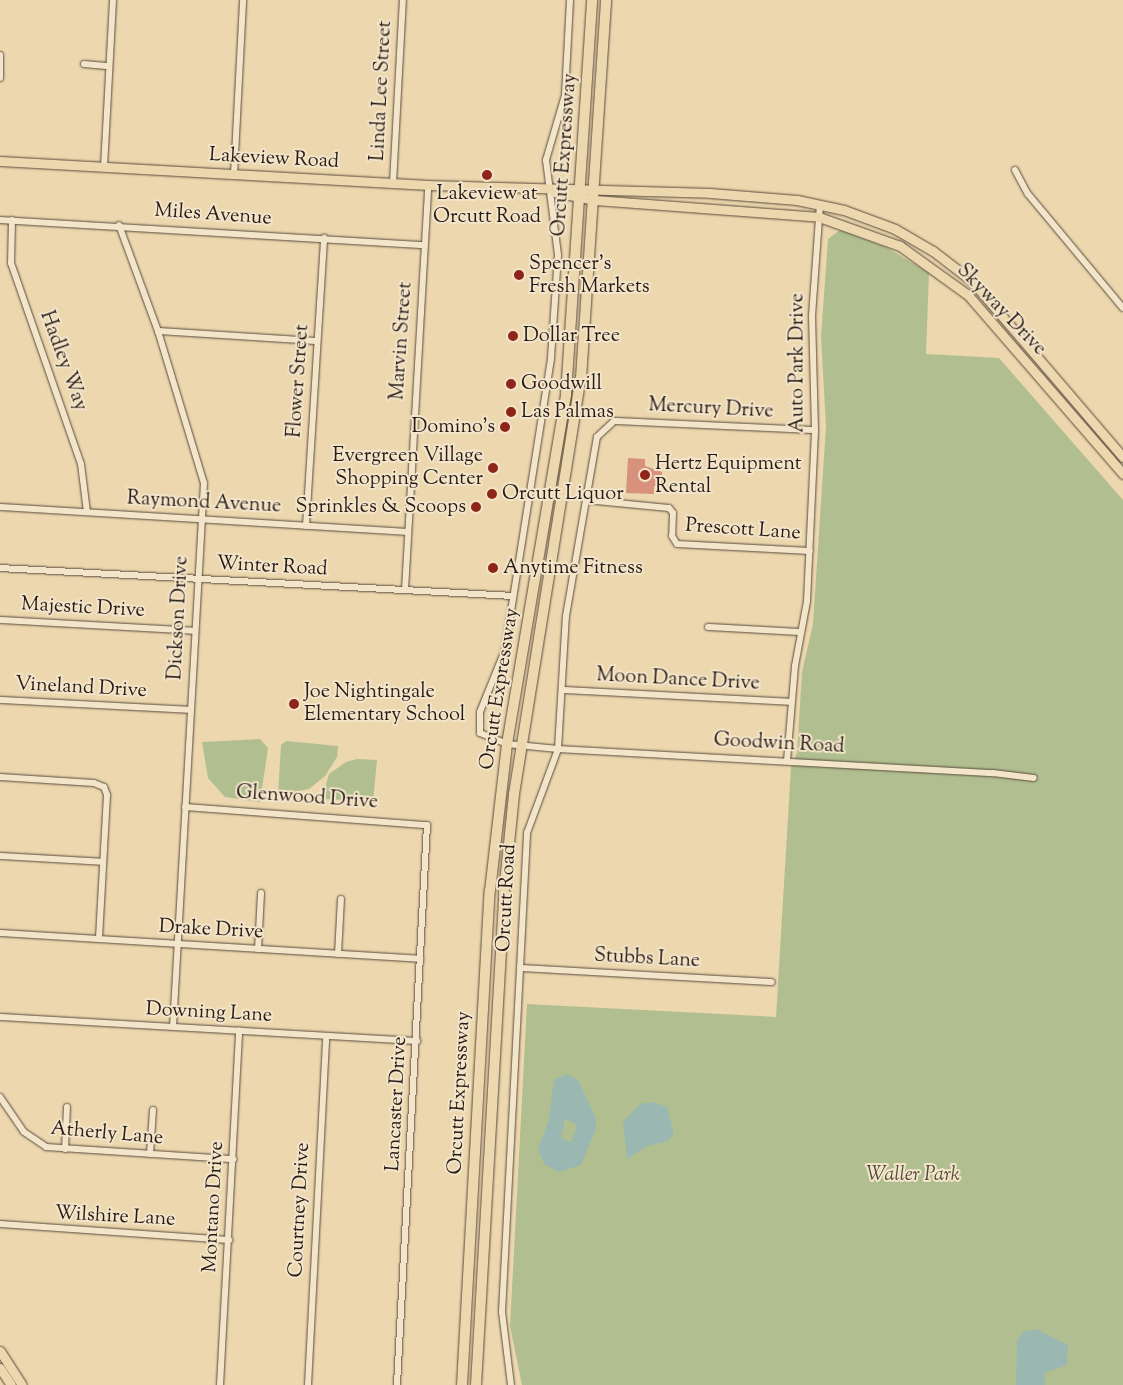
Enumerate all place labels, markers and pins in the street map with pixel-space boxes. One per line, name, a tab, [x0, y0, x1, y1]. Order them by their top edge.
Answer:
marker: Lakeview at Orcutt Road	[481, 169, 493, 181]
place label: Lakeview at Orcutt Road	[433, 183, 541, 230]
place label: Spencer's Fresh Markets	[529, 252, 650, 299]
marker: Spencer's Fresh Markets	[513, 269, 525, 281]
place label: Dollar Tree	[523, 324, 620, 348]
marker: Dollar Tree	[507, 330, 519, 342]
place label: Goodwill	[521, 372, 602, 396]
marker: Goodwill	[505, 378, 517, 390]
place label: Las Palmas	[521, 400, 614, 424]
marker: Las Palmas	[505, 406, 517, 418]
place label: Domino's	[411, 415, 495, 439]
marker: Domino's	[499, 421, 511, 433]
place label: Evergreen Village Shopping Center	[333, 444, 483, 491]
place label: Hertz Equipment Rental	[655, 452, 802, 499]
marker: Evergreen Village Shopping Center	[487, 462, 499, 474]
marker: Hertz Equipment Rental	[639, 469, 651, 481]
place label: Orcutt Liquor	[502, 482, 624, 506]
marker: Orcutt Liquor	[486, 488, 498, 500]
place label: Sprinkles & Scoops	[295, 495, 466, 519]
marker: Sprinkles & Scoops	[470, 501, 482, 513]
place label: Anytime Fitness	[503, 556, 643, 580]
marker: Anytime Fitness	[487, 562, 499, 574]
place label: Joe Nightingale Elementary School	[304, 680, 465, 727]
marker: Joe Nightingale Elementary School	[288, 698, 300, 710]

